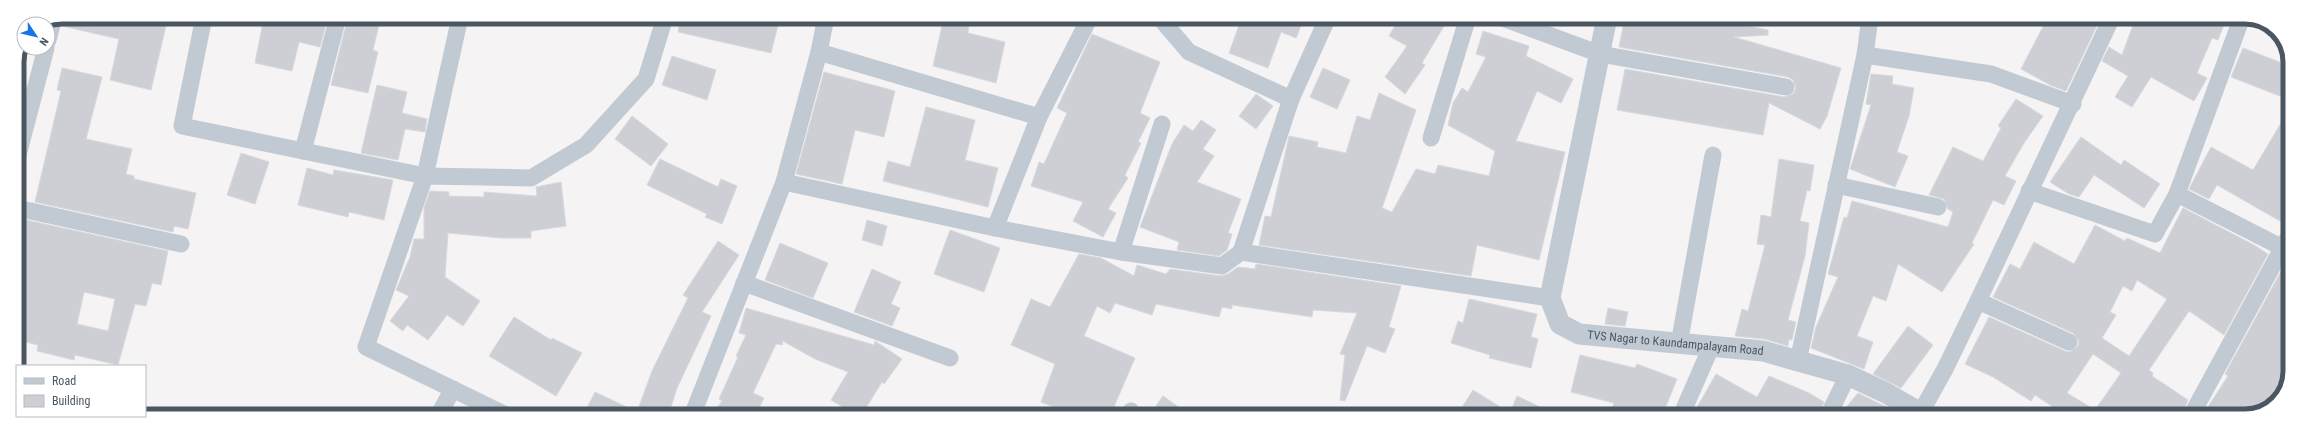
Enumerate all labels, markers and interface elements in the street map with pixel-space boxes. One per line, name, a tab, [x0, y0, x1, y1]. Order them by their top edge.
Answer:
north arrow	[16, 16, 56, 56]
text: N	[36, 35, 51, 48]
street label: TVS Nagar to Kaundampalayam Road	[1587, 328, 1764, 358]
legend	[16, 365, 146, 417]
text: Road	[52, 374, 76, 388]
text: Building	[52, 394, 90, 408]

